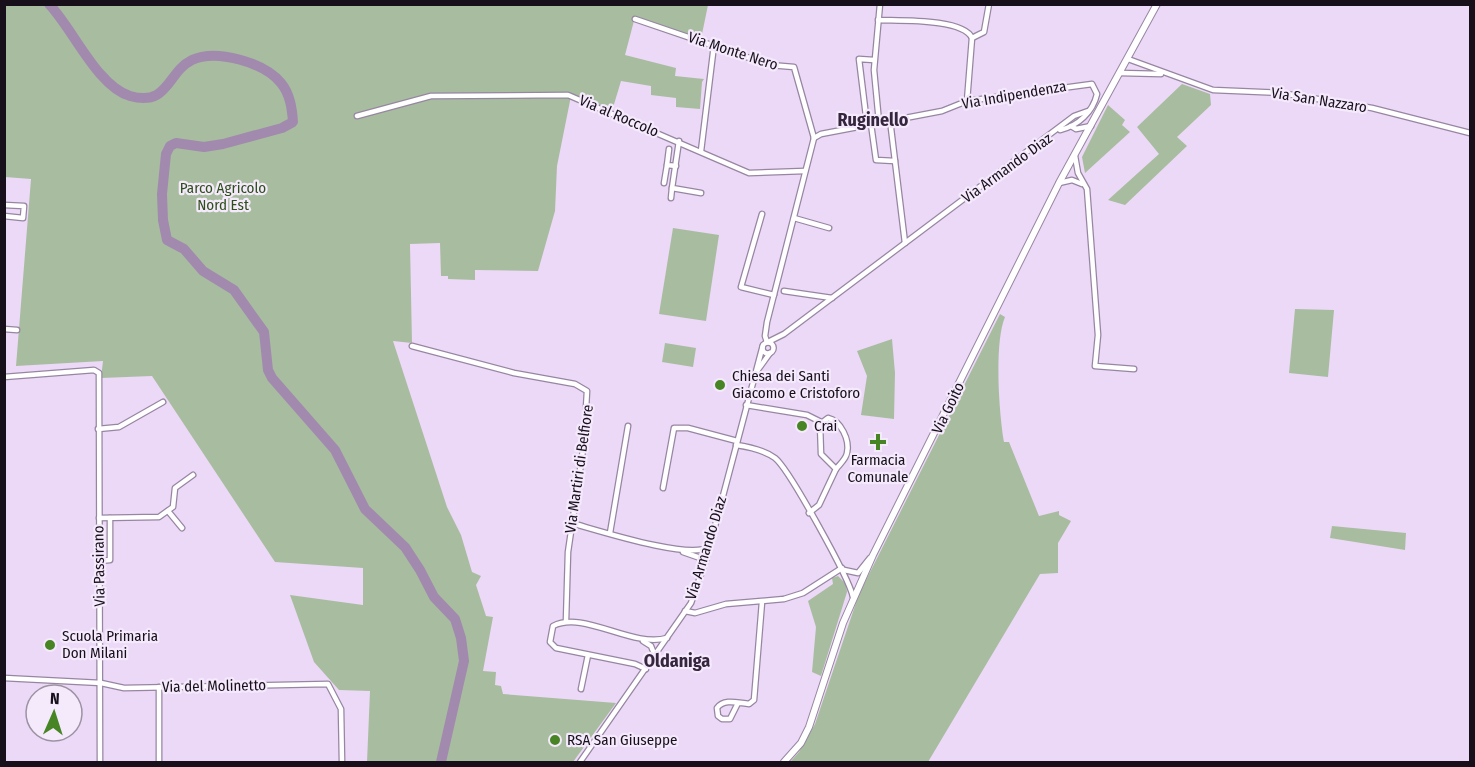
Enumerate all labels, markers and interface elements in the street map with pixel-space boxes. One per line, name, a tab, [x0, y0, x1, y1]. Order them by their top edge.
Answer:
street label: Via Monte Nero	[686, 28, 780, 74]
street label: Via Indipendenza	[960, 77, 1068, 113]
street label: Via San Nazzaro	[1270, 84, 1368, 116]
street label: Via al Roccolo	[576, 91, 662, 141]
district label: Ruginello	[838, 109, 909, 131]
street label: Via Armando Diaz	[958, 129, 1056, 207]
park label: Parco Agricolo Nord Est	[180, 179, 266, 214]
place label: Chiesa dei Santi Giacomo e Cristoforo	[732, 367, 860, 402]
marker: Chiesa dei Santi Giacomo e Cristoforo	[713, 378, 727, 392]
street label: Via Goito	[928, 379, 968, 437]
street label: Via Martiri di Belfiore	[561, 404, 597, 534]
place label: Crai	[814, 417, 837, 435]
marker: Crai	[795, 419, 809, 433]
marker: Farmacia Comunale	[871, 435, 885, 449]
place label: Farmacia Comunale	[848, 451, 909, 486]
street label: Via Armando Diaz	[682, 494, 730, 602]
street label: Via Passirano	[89, 525, 109, 607]
place label: Scuola Primaria Don Milani	[62, 627, 158, 662]
marker: Scuola Primaria Don Milani	[43, 638, 57, 652]
district label: Oldaniga	[644, 650, 710, 672]
street label: Via del Molinetto	[162, 676, 266, 696]
north arrow	[24, 683, 84, 743]
text: N	[49, 689, 60, 708]
place label: RSA San Giuseppe	[567, 731, 677, 749]
marker: RSA San Giuseppe	[548, 733, 562, 747]

